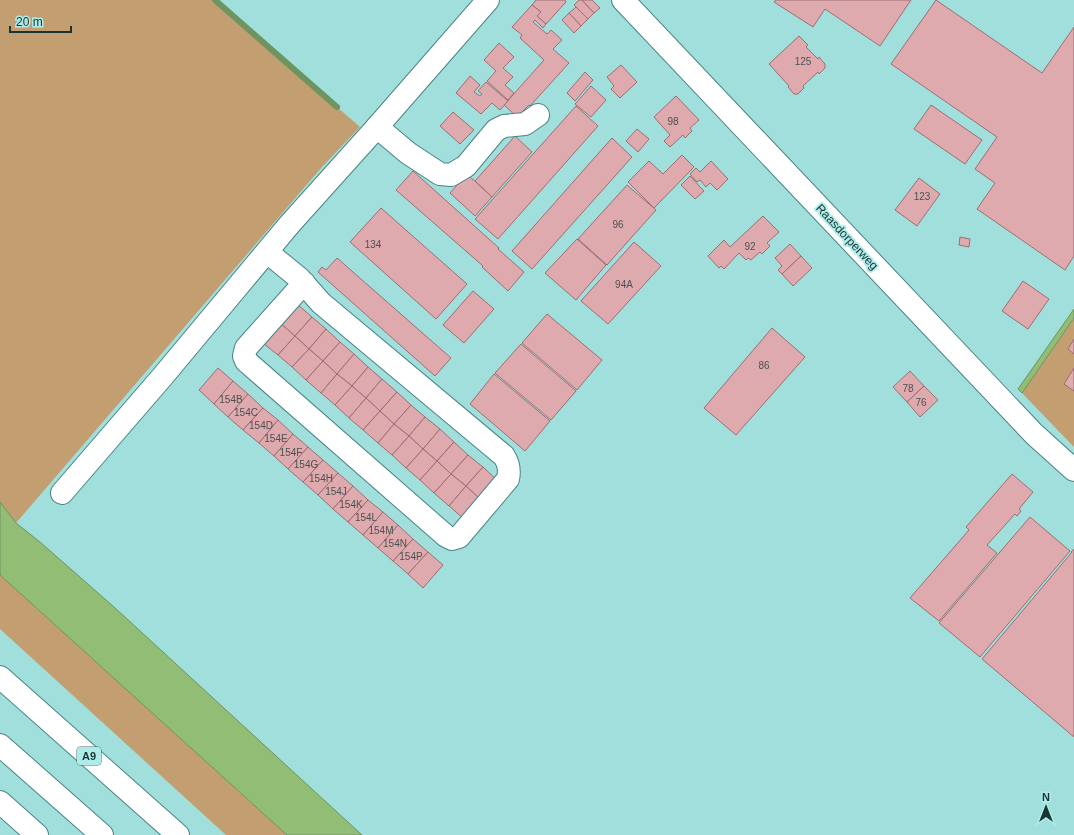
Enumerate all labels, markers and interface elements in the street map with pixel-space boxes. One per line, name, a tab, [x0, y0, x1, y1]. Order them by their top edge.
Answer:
scale bar	[10, 8, 71, 34]
text: 20 m	[16, 15, 43, 29]
house number: 125	[795, 56, 812, 67]
house number: 98	[667, 116, 679, 127]
house number: 123	[914, 191, 931, 202]
street label: Raasdorperweg	[813, 201, 881, 273]
house number: 96	[612, 219, 624, 230]
house number: 134	[365, 239, 382, 250]
house number: 92	[744, 241, 756, 252]
house number: 94A	[615, 279, 633, 290]
house number: 86	[758, 360, 770, 371]
house number: 78	[902, 383, 914, 394]
house number: 154B	[219, 394, 243, 405]
house number: 76	[915, 397, 927, 408]
house number: 154C	[234, 407, 258, 418]
house number: 154D	[249, 420, 273, 431]
house number: 154E	[264, 433, 288, 444]
house number: 154F	[280, 447, 302, 458]
house number: 154G	[294, 459, 318, 470]
house number: 154H	[309, 473, 333, 484]
house number: 154J	[325, 486, 347, 497]
house number: 154K	[339, 499, 363, 510]
house number: 154L	[355, 512, 378, 523]
house number: 154M	[368, 525, 394, 536]
house number: 154N	[383, 538, 407, 549]
house number: 154P	[399, 551, 423, 562]
road number: A9	[77, 747, 101, 765]
north arrow	[1026, 787, 1066, 827]
text: N	[1042, 791, 1050, 803]

